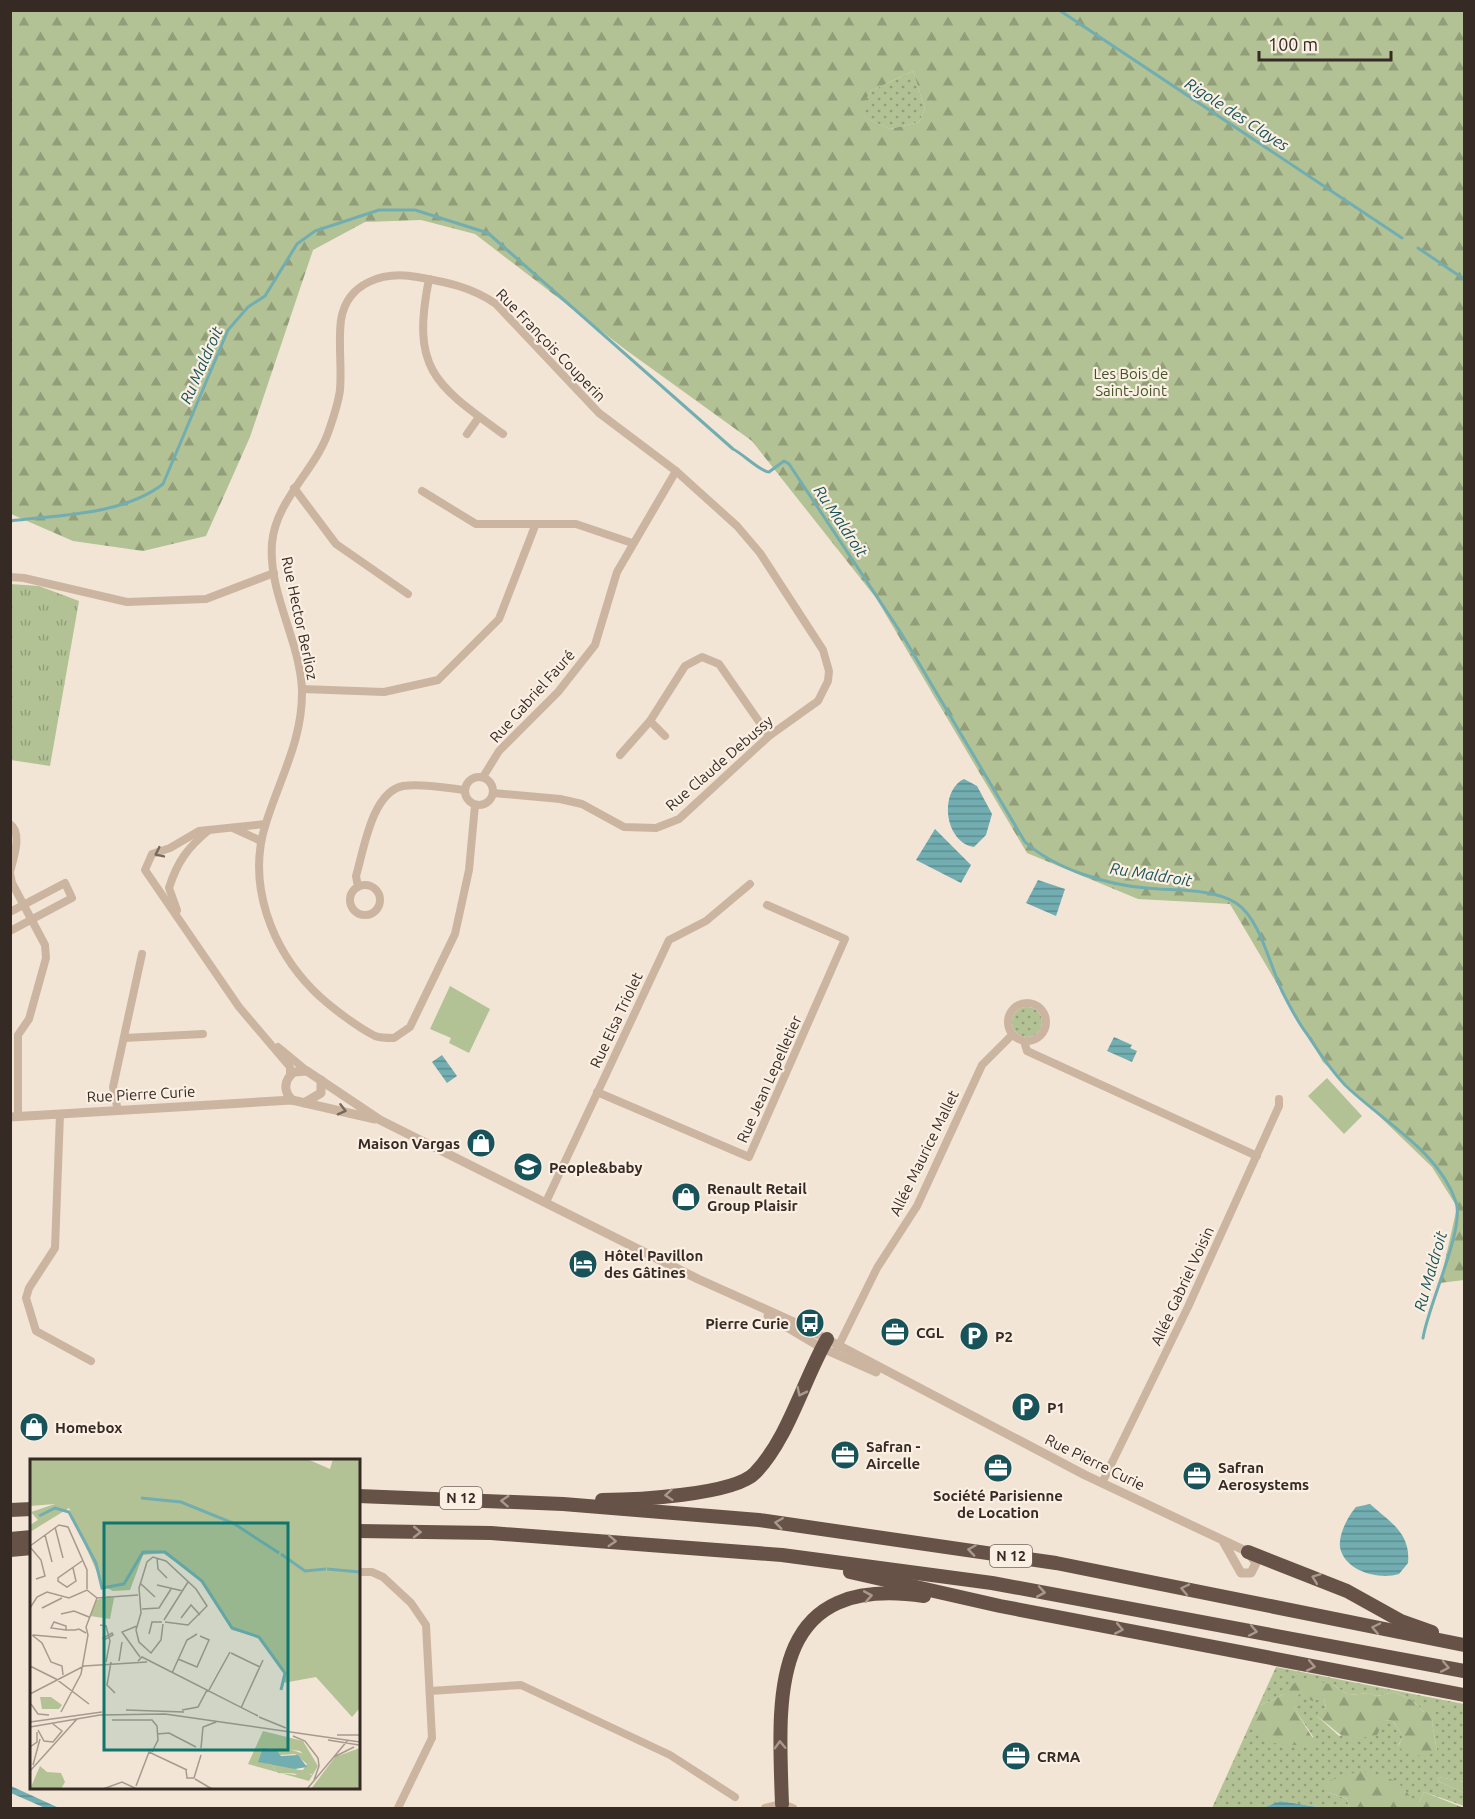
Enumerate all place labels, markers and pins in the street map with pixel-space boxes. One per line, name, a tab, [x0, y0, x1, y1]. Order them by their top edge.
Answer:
shop icon: Maison Vargas	[465, 1127, 497, 1159]
place label: Maison Vargas	[358, 1135, 460, 1152]
school or university icon: People&baby	[512, 1151, 544, 1183]
place label: People&baby	[549, 1159, 642, 1176]
place label: Renault Retail Group Plaisir	[707, 1180, 807, 1214]
shop icon: Renault Retail Group Plaisir	[670, 1181, 702, 1213]
place label: Hôtel Pavillon des Gâtines	[604, 1247, 703, 1281]
hotel icon: Hôtel Pavillon des Gâtines	[567, 1248, 599, 1280]
bus stop icon: Pierre Curie	[794, 1307, 826, 1339]
place label: Pierre Curie	[705, 1315, 789, 1332]
office icon: CGL	[879, 1316, 911, 1348]
parking icon: P2	[958, 1320, 990, 1352]
place label: CGL	[916, 1324, 944, 1341]
place label: P2	[995, 1328, 1013, 1345]
parking icon: P1	[1010, 1391, 1042, 1423]
place label: P1	[1047, 1399, 1065, 1416]
shop icon: Homebox	[18, 1411, 50, 1443]
place label: Homebox	[55, 1419, 122, 1436]
place label: Safran - Aircelle	[866, 1438, 921, 1472]
office icon: Safran - Aircelle	[829, 1439, 861, 1471]
office icon: Société Parisienne de Location	[982, 1452, 1014, 1484]
place label: Safran Aerosystems	[1218, 1459, 1309, 1493]
office icon: Safran Aerosystems	[1181, 1460, 1213, 1492]
place label: Société Parisienne de Location	[933, 1487, 1063, 1521]
office icon: CRMA	[1000, 1740, 1032, 1772]
place label: CRMA	[1037, 1748, 1081, 1765]

